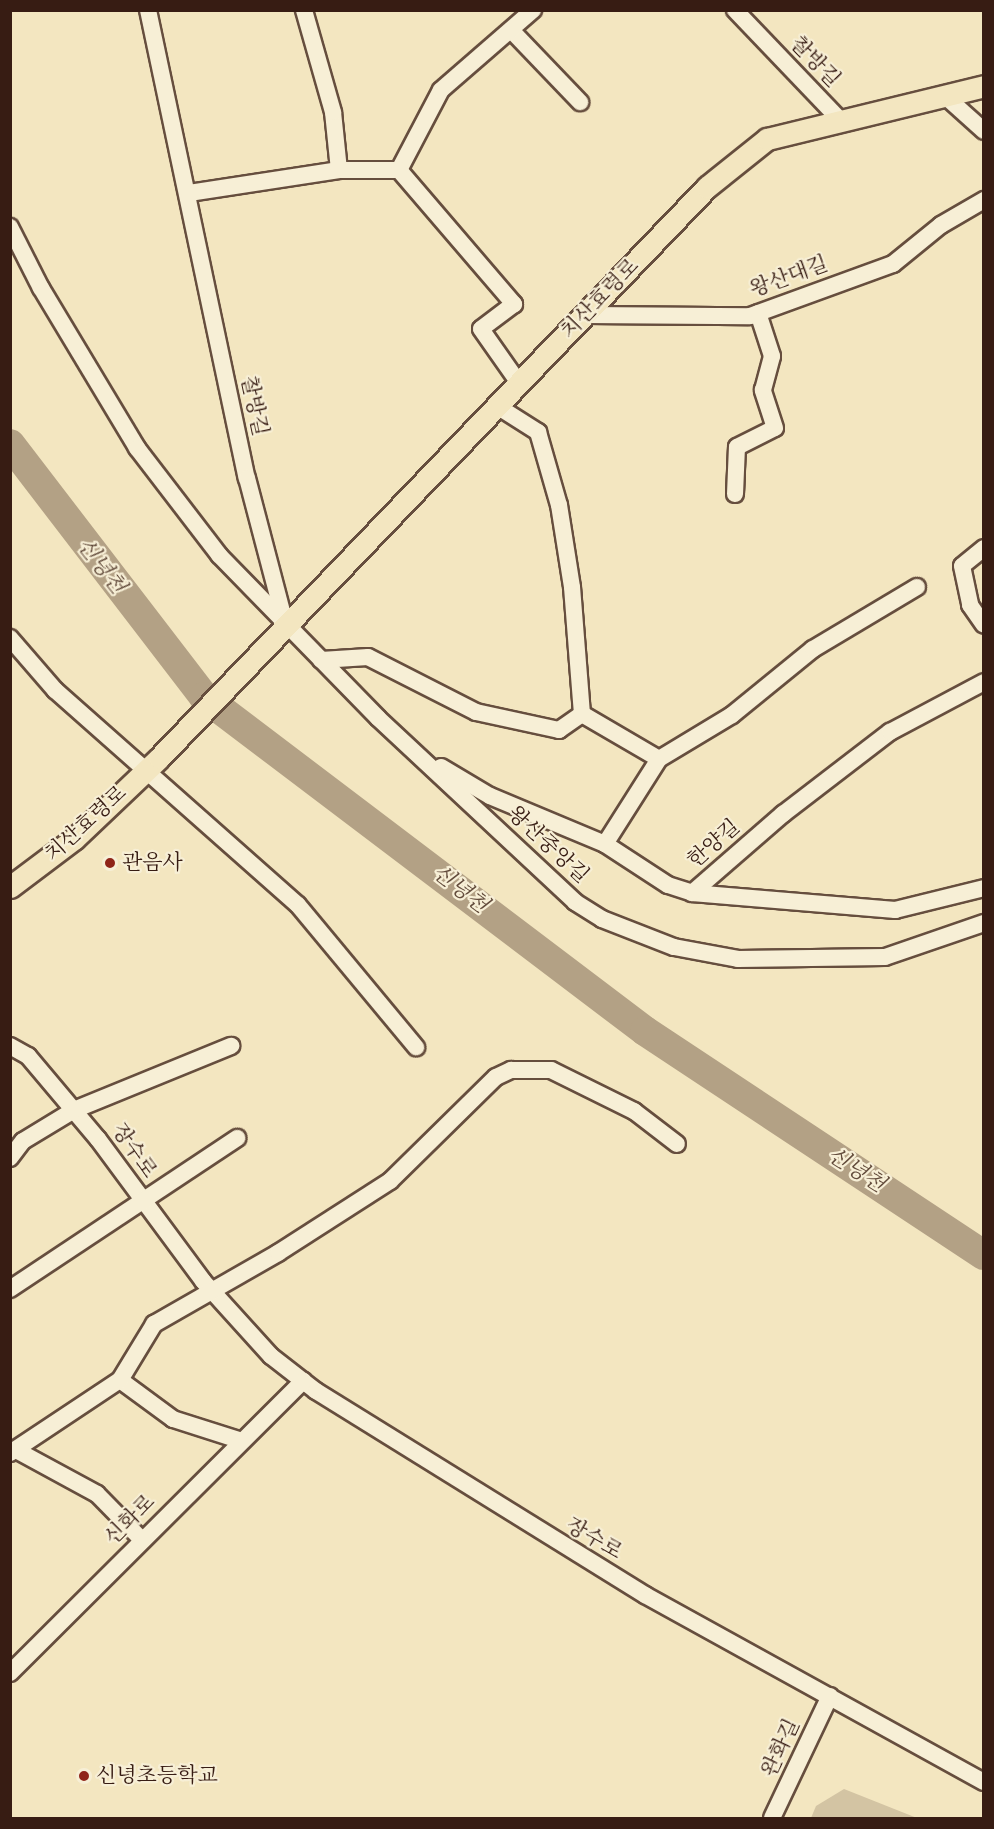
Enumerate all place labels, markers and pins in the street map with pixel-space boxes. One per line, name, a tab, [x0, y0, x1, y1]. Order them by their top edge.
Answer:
place label: 관음사	[122, 850, 183, 876]
marker: 관음사	[103, 856, 117, 870]
place label: 신녕초등학교	[96, 1763, 218, 1789]
marker: 신녕초등학교	[77, 1769, 91, 1783]

